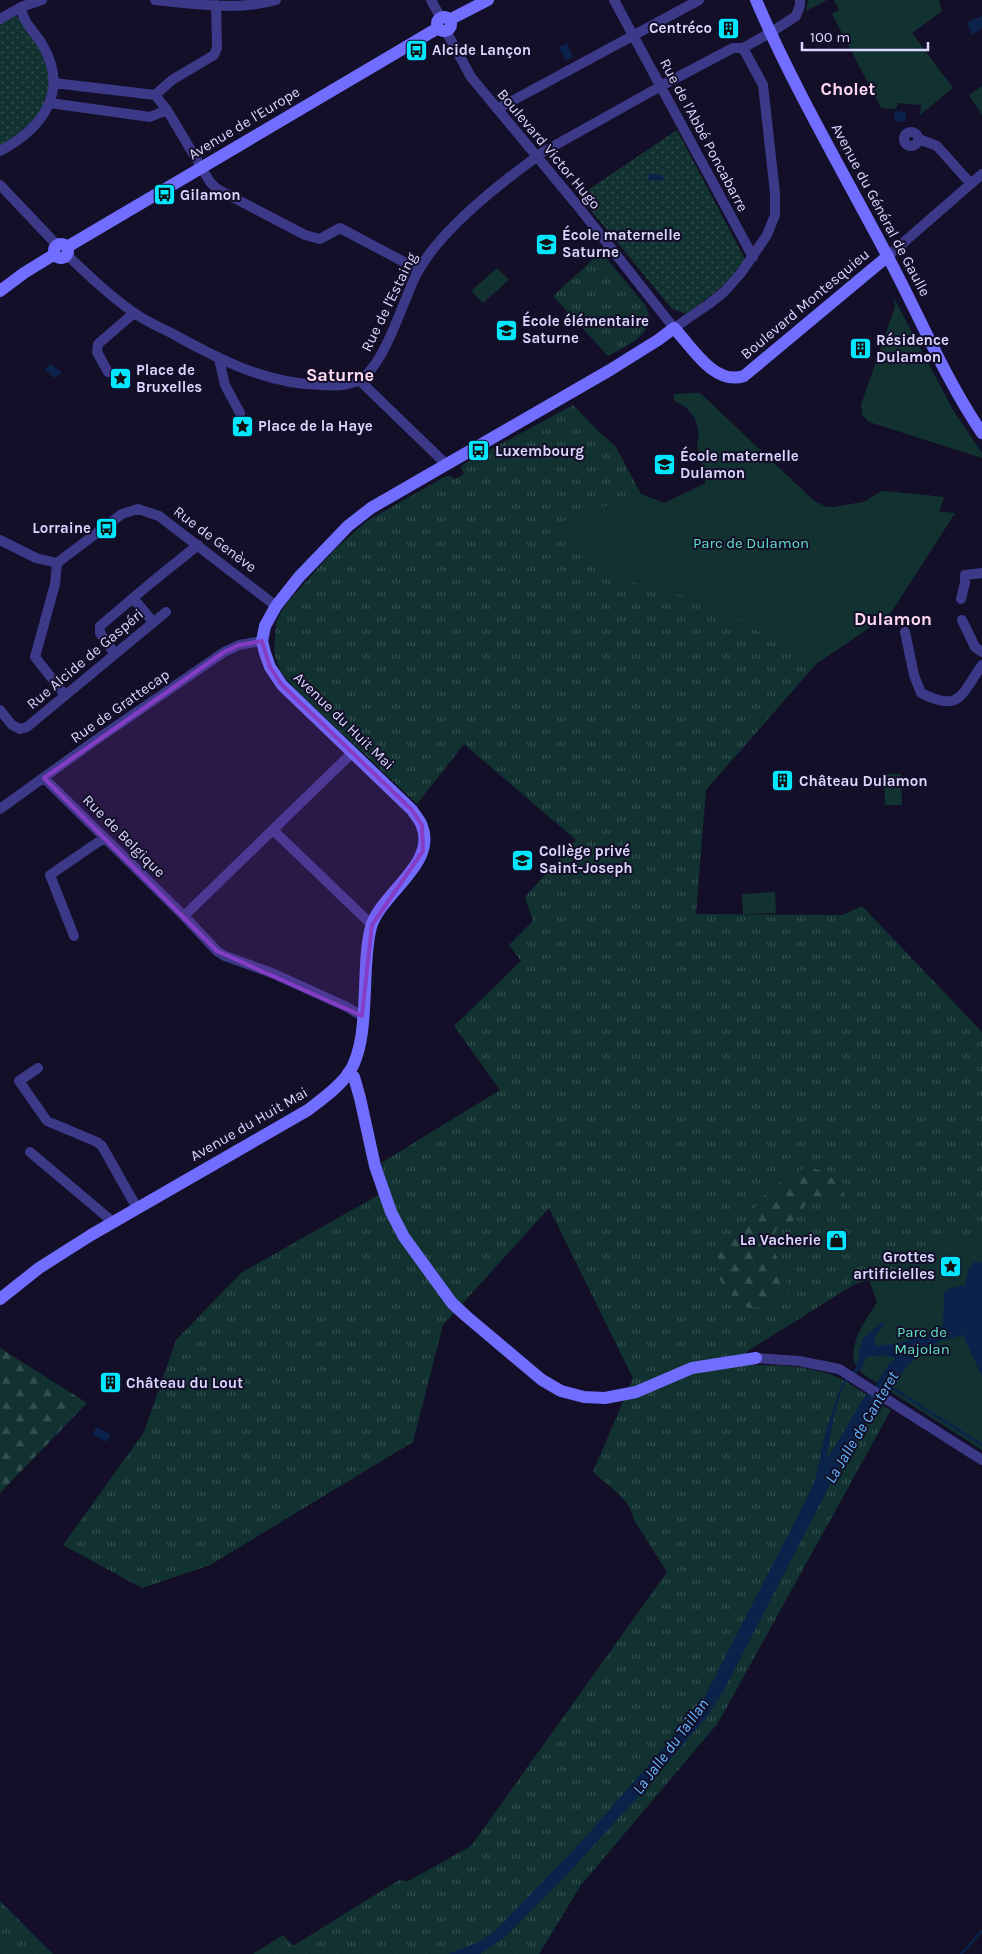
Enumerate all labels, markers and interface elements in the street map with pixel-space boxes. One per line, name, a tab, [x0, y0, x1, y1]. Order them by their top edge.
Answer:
building icon: Centréco	[716, 16, 740, 40]
place label: Centréco	[649, 19, 712, 37]
scale bar	[802, 20, 928, 52]
text: 100 m	[810, 28, 850, 46]
bus stop icon: Alcide Lançon	[404, 38, 428, 62]
place label: Alcide Lançon	[432, 41, 531, 59]
street label: Rue de l'Abbé Poncabarre	[656, 55, 752, 215]
district label: Cholet	[821, 78, 875, 100]
street label: Avenue de l'Europe	[185, 83, 303, 163]
street label: Boulevard Victor Hugo	[493, 85, 605, 213]
street label: Avenue du Général de Gaulle	[828, 120, 934, 300]
bus stop icon: Gilamon	[152, 183, 176, 207]
place label: Gilamon	[180, 186, 241, 204]
place label: École maternelle Saturne	[562, 225, 681, 261]
school or university icon: École maternelle Saturne	[534, 232, 558, 256]
street label: Boulevard Montesquieu	[737, 245, 873, 363]
street label: Rue de l'Estaing	[357, 249, 421, 355]
place label: École élémentaire Saturne	[522, 311, 649, 347]
school or university icon: École élémentaire Saturne	[494, 318, 518, 342]
place label: Résidence Dulamon	[876, 331, 949, 366]
building icon: Résidence Dulamon	[848, 337, 872, 361]
place label: Place de Bruxelles	[136, 361, 202, 396]
district label: Saturne	[306, 364, 374, 386]
place icon: Place de Bruxelles	[108, 367, 132, 391]
place icon: Place de la Haye	[230, 414, 254, 438]
place label: Place de la Haye	[258, 417, 373, 435]
bus stop icon: Luxembourg	[467, 439, 491, 463]
place label: Luxembourg	[495, 442, 584, 460]
place label: École maternelle Dulamon	[680, 446, 799, 482]
school or university icon: École maternelle Dulamon	[652, 453, 676, 477]
street label: Rue de Genève	[170, 502, 260, 576]
bus stop icon: Lorraine	[95, 516, 119, 540]
place label: Lorraine	[32, 519, 91, 537]
park label: Parc de Dulamon	[693, 534, 809, 552]
street label: Rue Alcide de Gaspéri	[23, 605, 147, 713]
district label: Dulamon	[854, 608, 932, 630]
street label: Rue de Grattecap	[67, 665, 173, 747]
street label: Avenue du Huit Mai	[290, 668, 398, 774]
building icon: Château Dulamon	[771, 769, 795, 793]
place label: Château Dulamon	[799, 772, 928, 790]
street label: Rue de Belgique	[79, 791, 169, 881]
place label: Collège privé Saint-Joseph	[539, 842, 633, 877]
school or university icon: Collège privé Saint-Joseph	[511, 848, 535, 872]
street label: Avenue du Huit Mai	[187, 1083, 311, 1165]
shop icon: La Vacherie	[825, 1228, 849, 1252]
place label: La Vacherie	[740, 1231, 821, 1249]
place label: Grottes artificielles	[853, 1248, 935, 1283]
place icon: Grottes artificielles	[939, 1254, 963, 1278]
park label: Parc de Majolan	[894, 1323, 950, 1358]
water label: La Jalle de Canteret	[821, 1367, 903, 1487]
building icon: Château du Lout	[98, 1371, 122, 1395]
place label: Château du Lout	[126, 1374, 243, 1392]
water label: La Jalle du Taillan	[628, 1695, 713, 1798]

